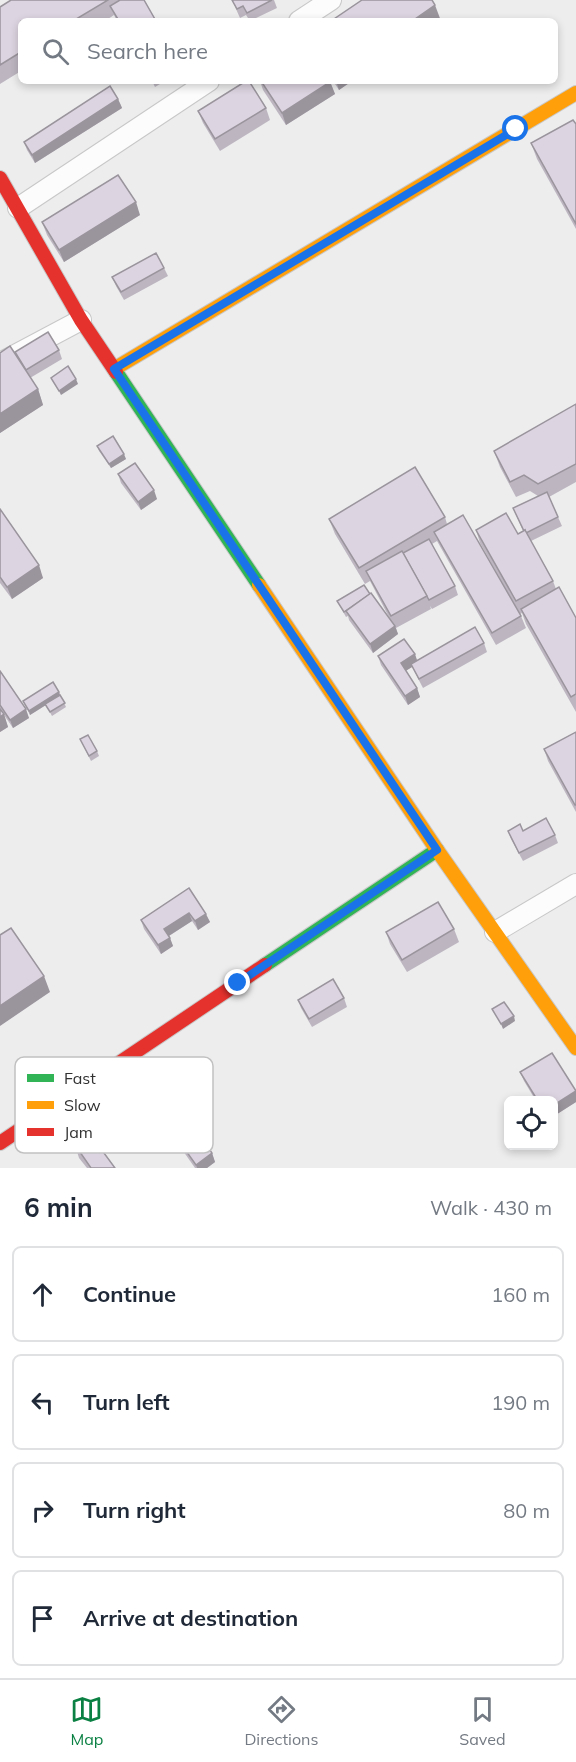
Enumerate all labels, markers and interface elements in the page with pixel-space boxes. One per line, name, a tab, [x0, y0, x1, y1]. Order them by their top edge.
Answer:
search box	[18, 18, 558, 84]
icon: search	[39, 35, 72, 68]
text: Search here	[87, 37, 208, 65]
route start	[502, 115, 528, 141]
route end	[224, 969, 250, 995]
legend	[15, 1057, 213, 1153]
text: Fast	[64, 1068, 96, 1088]
text: Slow	[64, 1095, 101, 1115]
map controls	[504, 1096, 558, 1150]
button: locate	[504, 1096, 558, 1150]
text: Jam	[64, 1122, 93, 1142]
text: 6 min	[24, 1191, 93, 1224]
text: Walk · 430 m	[430, 1195, 552, 1220]
icon: ahead	[26, 1278, 59, 1311]
text: Continue	[83, 1280, 176, 1308]
text: 160 m	[491, 1282, 550, 1307]
icon: left	[26, 1386, 59, 1419]
text: Turn left	[83, 1388, 170, 1416]
text: 190 m	[491, 1390, 550, 1415]
icon: right	[26, 1494, 59, 1527]
text: Turn right	[83, 1496, 186, 1524]
text: 80 m	[503, 1498, 550, 1523]
icon: arrive	[26, 1602, 59, 1635]
text: Arrive at destination	[83, 1604, 298, 1632]
tab: Map	[70, 1693, 103, 1749]
tab: Directions	[244, 1693, 318, 1749]
tab: Saved	[459, 1693, 506, 1749]

